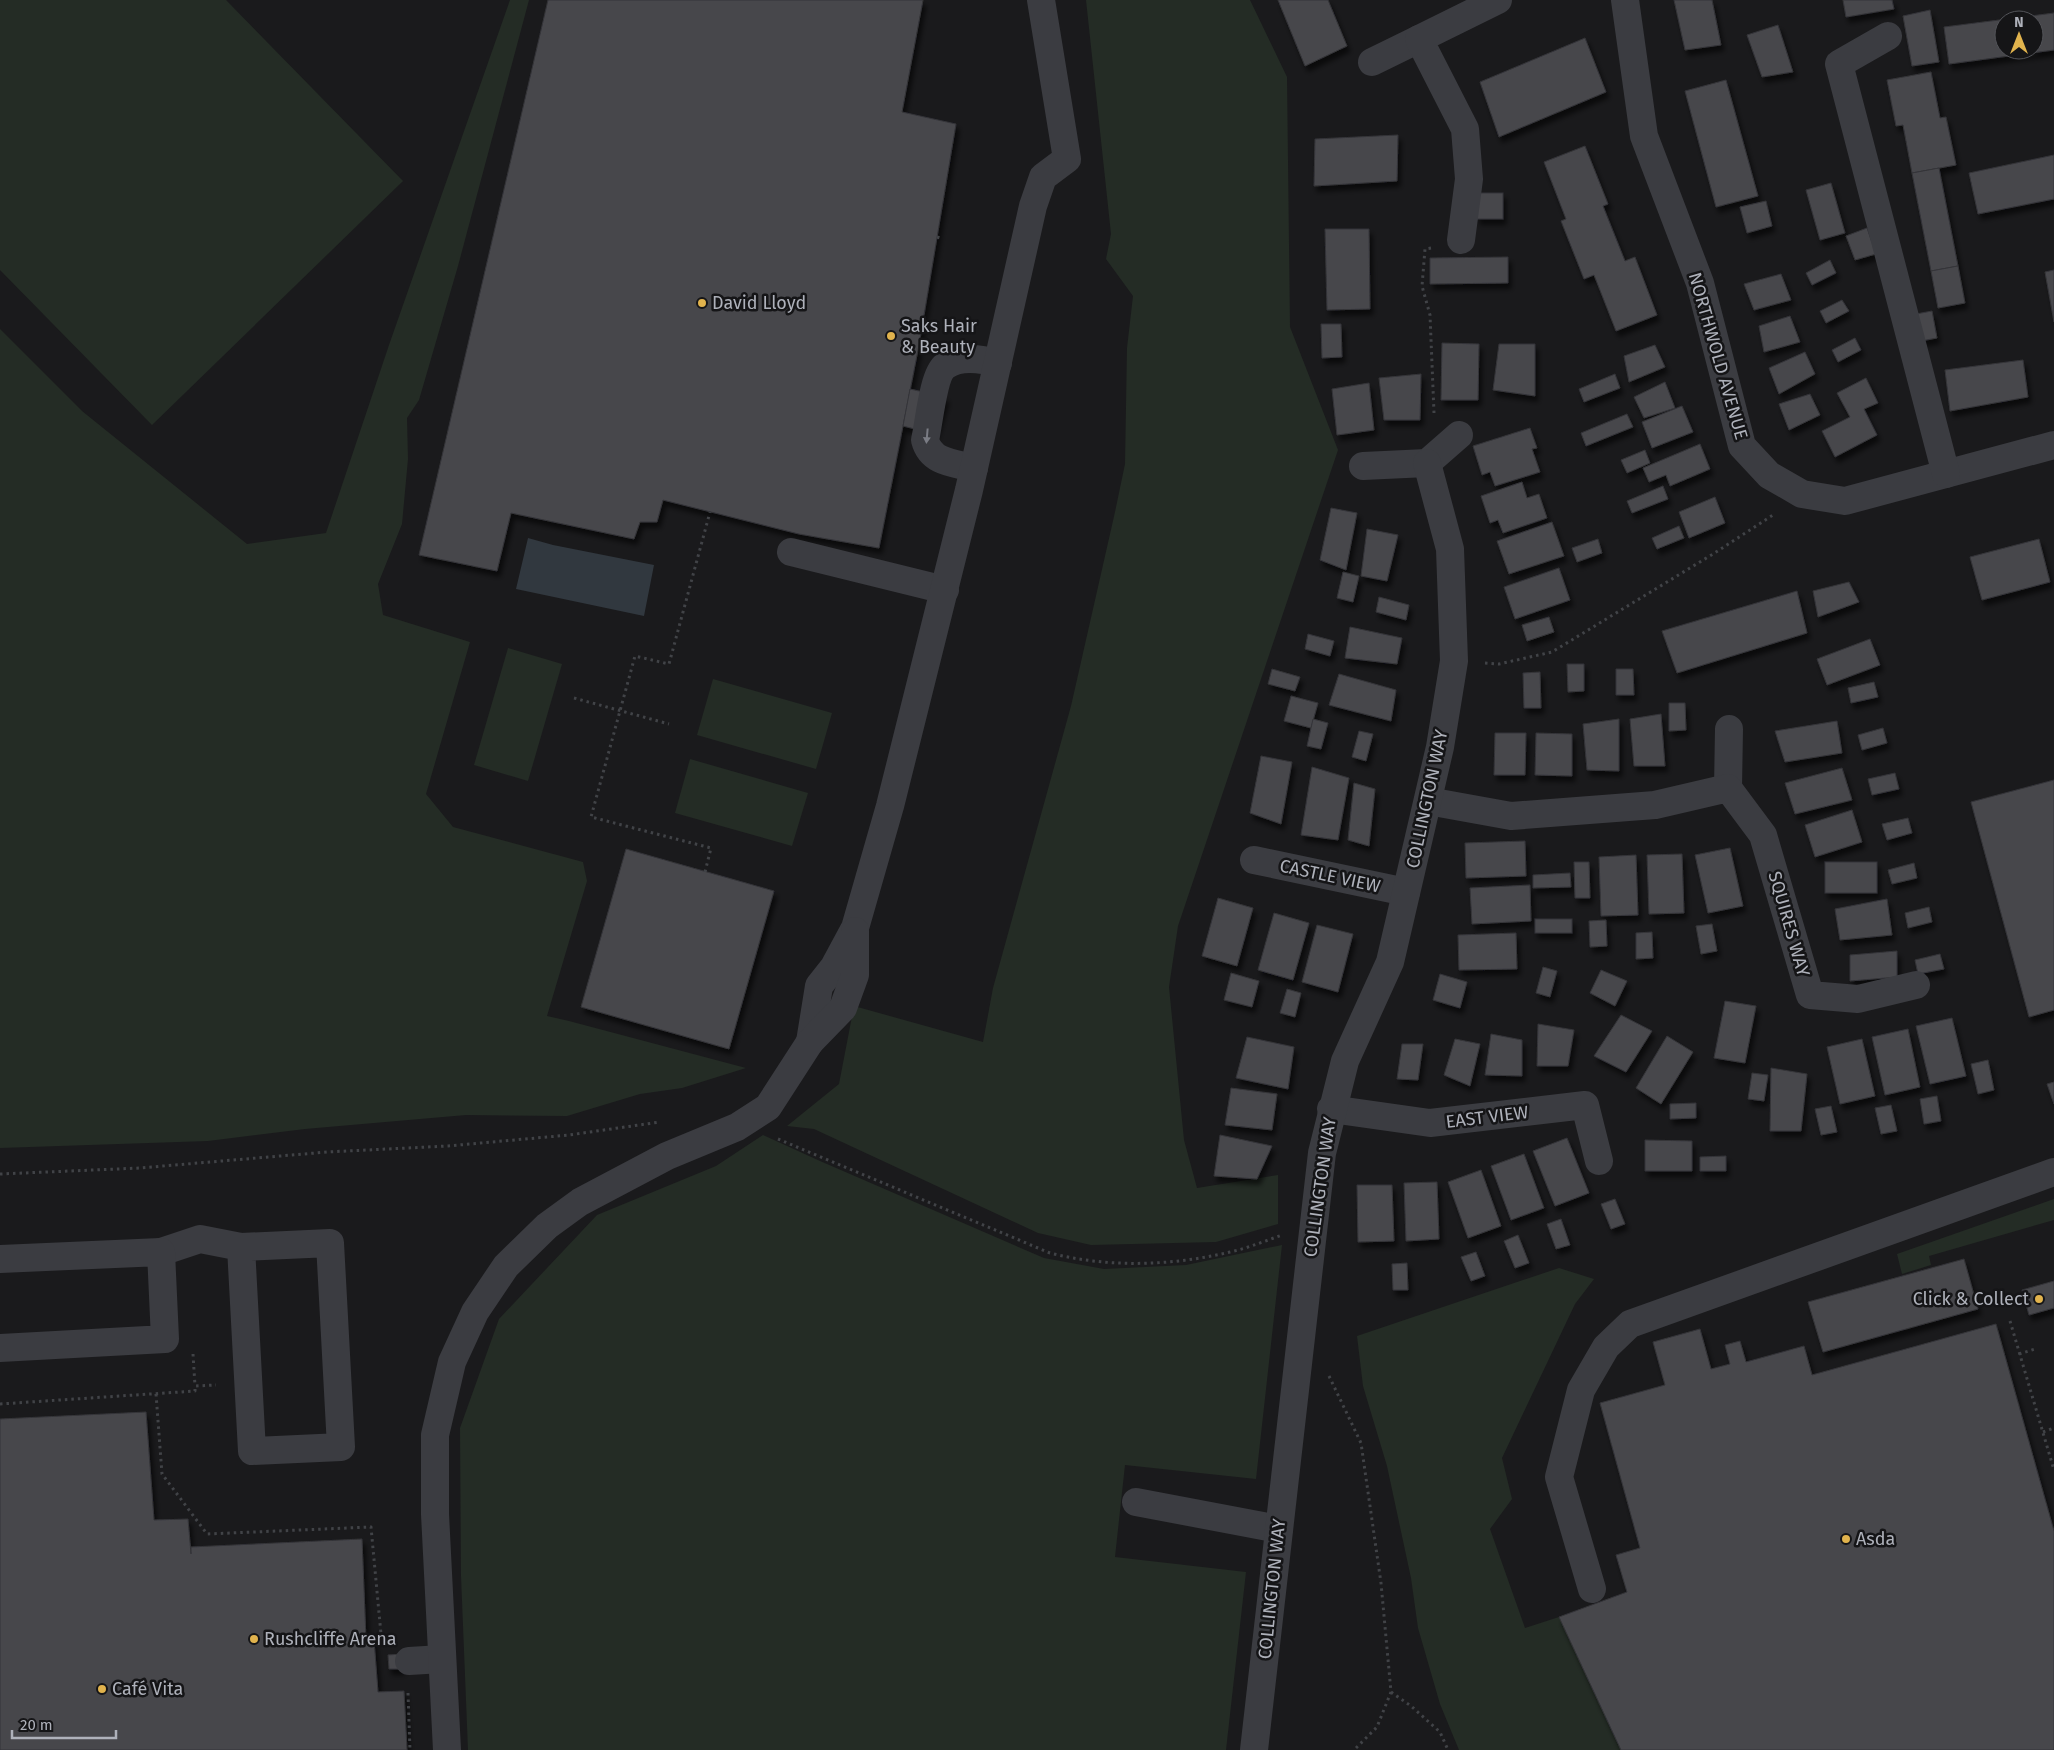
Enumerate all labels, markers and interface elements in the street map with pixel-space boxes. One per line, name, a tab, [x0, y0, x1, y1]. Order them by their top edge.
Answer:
north arrow	[1994, 10, 2044, 60]
text: N	[2014, 14, 2024, 31]
street label: NORTHWOLD AVENUE	[1684, 270, 1752, 442]
place label: David Lloyd	[712, 292, 806, 314]
marker: David Lloyd	[696, 297, 708, 309]
place label: Saks Hair & Beauty	[901, 315, 977, 358]
marker: Saks Hair & Beauty	[885, 330, 897, 342]
one-way arrow	[923, 428, 931, 444]
street label: COLLINGTON WAY	[1402, 728, 1452, 870]
street label: CASTLE VIEW	[1278, 855, 1382, 897]
street label: SQUIRES WAY	[1763, 869, 1815, 979]
street label: EAST VIEW	[1444, 1101, 1530, 1133]
street label: COLLINGTON WAY	[1299, 1116, 1341, 1258]
place label: Click & Collect	[1913, 1288, 2029, 1310]
marker: Click & Collect	[2033, 1293, 2045, 1305]
street label: COLLINGTON WAY	[1254, 1518, 1290, 1660]
place label: Asda	[1856, 1528, 1895, 1550]
marker: Asda	[1840, 1533, 1852, 1545]
place label: Rushcliffe Arena	[264, 1628, 397, 1650]
marker: Rushcliffe Arena	[248, 1633, 260, 1645]
place label: Café Vita	[112, 1678, 183, 1700]
marker: Café Vita	[96, 1683, 108, 1695]
scale bar	[12, 1708, 116, 1740]
text: 20 m	[20, 1716, 53, 1734]

